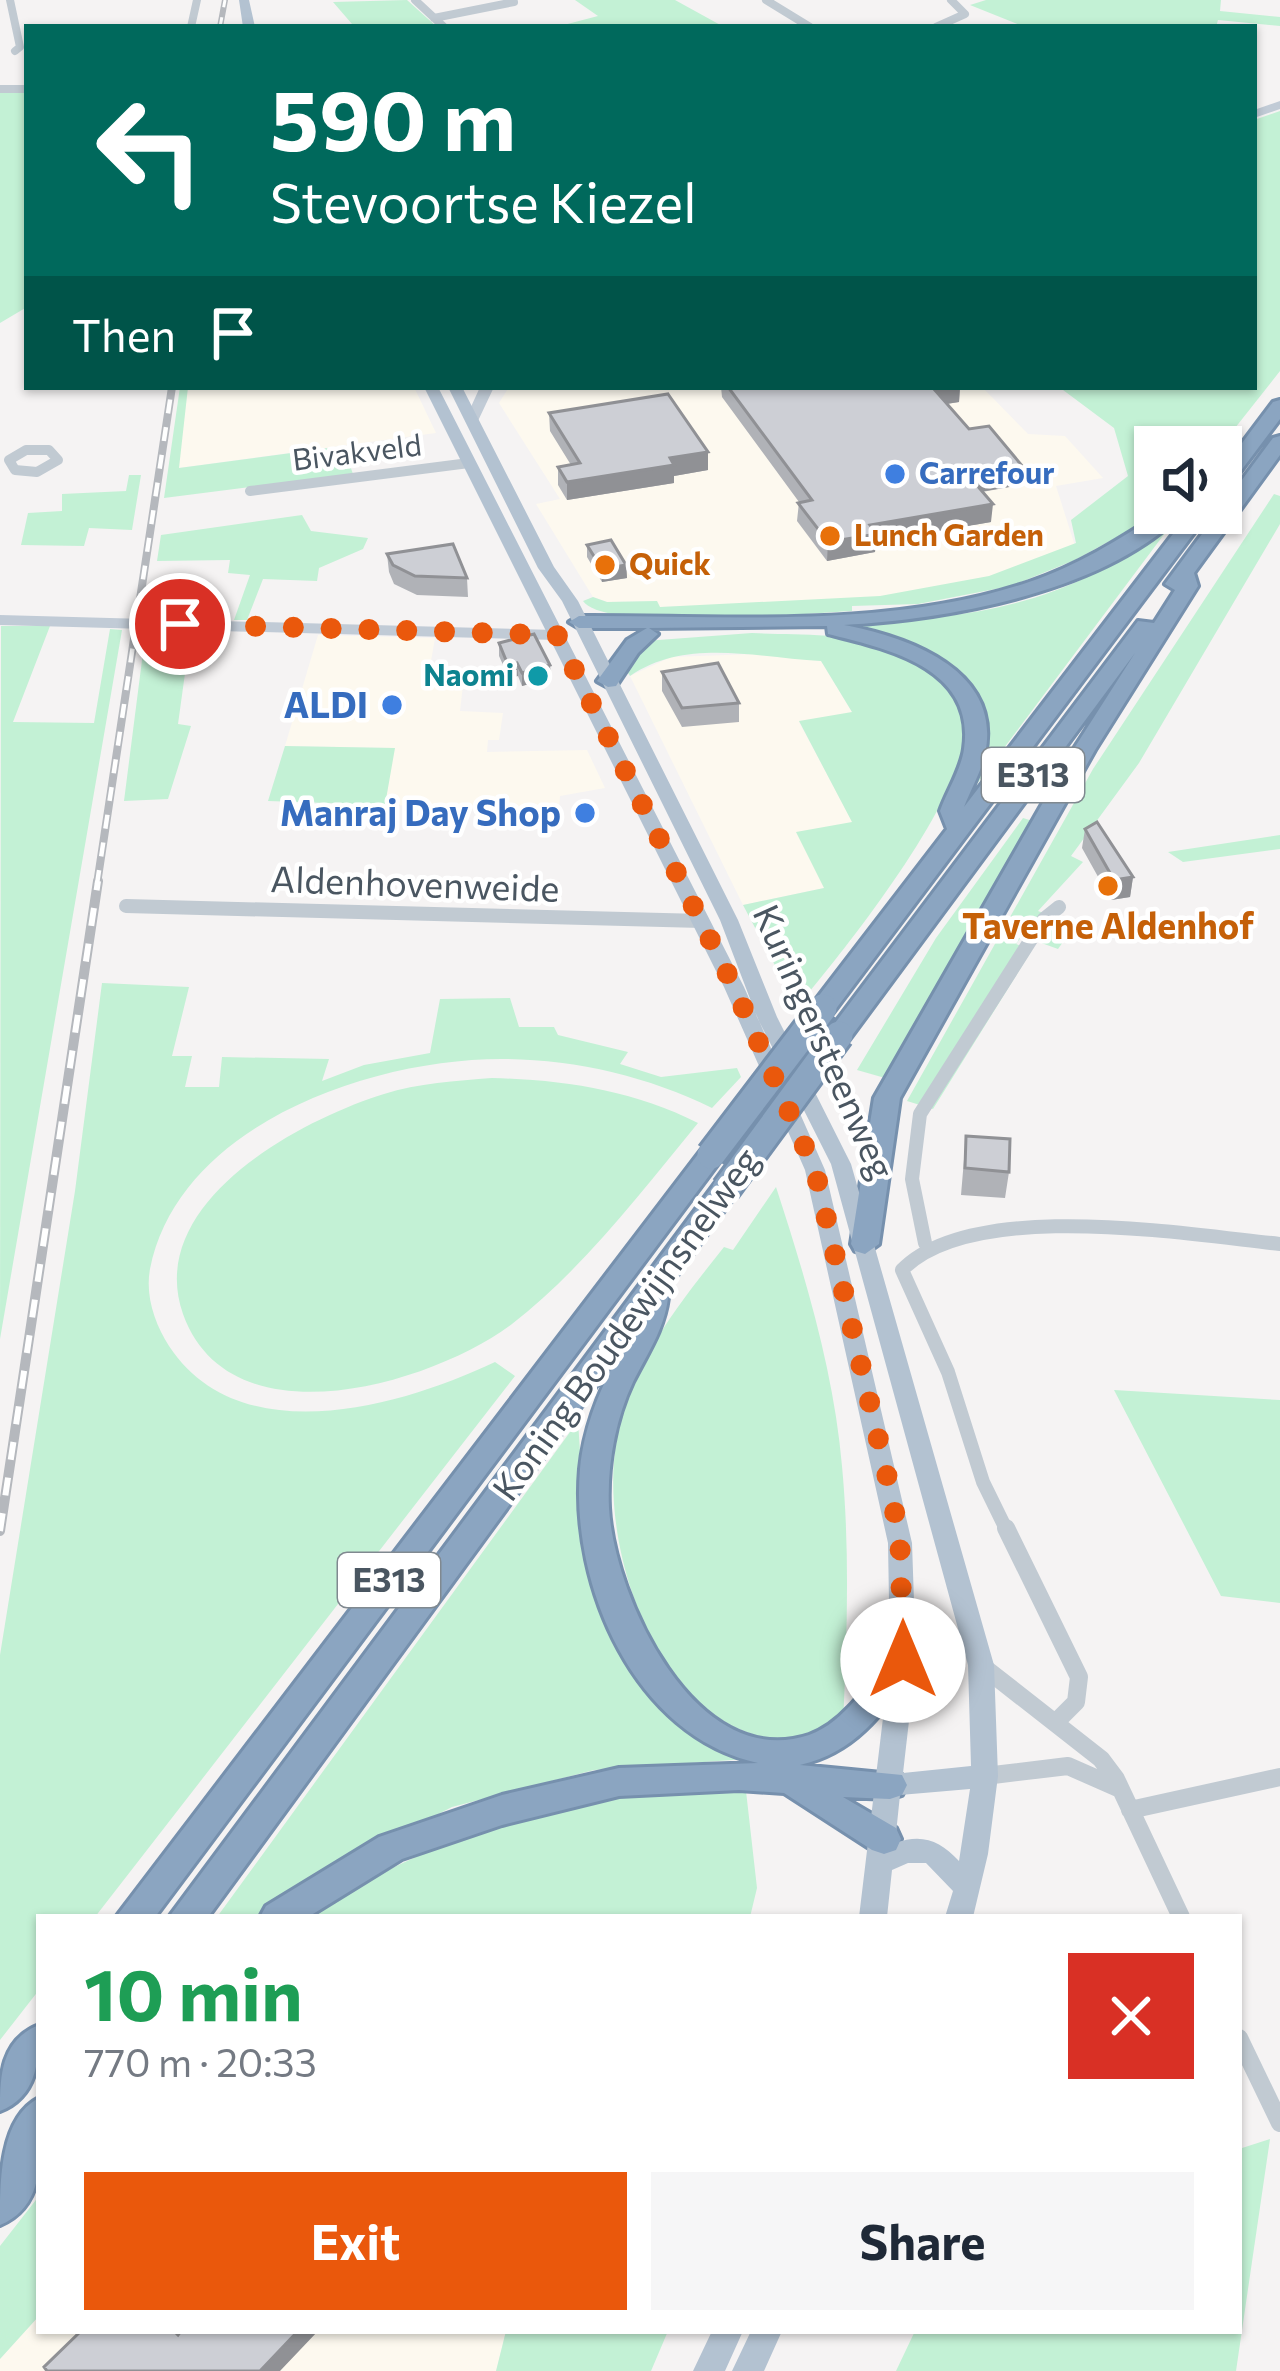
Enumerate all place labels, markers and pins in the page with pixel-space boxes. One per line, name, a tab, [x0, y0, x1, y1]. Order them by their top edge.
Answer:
place label: Carrefour	[919, 453, 1055, 490]
marker: Carrefour	[882, 461, 908, 487]
place label: Lunch Garden	[854, 515, 1044, 552]
marker: Lunch Garden	[817, 523, 843, 549]
place label: Quick	[629, 544, 711, 581]
marker: Quick	[592, 552, 618, 578]
pin	[129, 573, 231, 675]
place label: Naomi	[423, 655, 514, 692]
marker: Naomi	[525, 663, 551, 689]
place label: ALDI	[284, 681, 368, 725]
marker: ALDI	[379, 692, 405, 718]
place label: Manraj Day Shop	[280, 789, 561, 833]
marker: Manraj Day Shop	[572, 800, 598, 826]
marker: Taverne Aldenhof	[1095, 873, 1121, 899]
place label: Taverne Aldenhof	[962, 902, 1254, 946]

